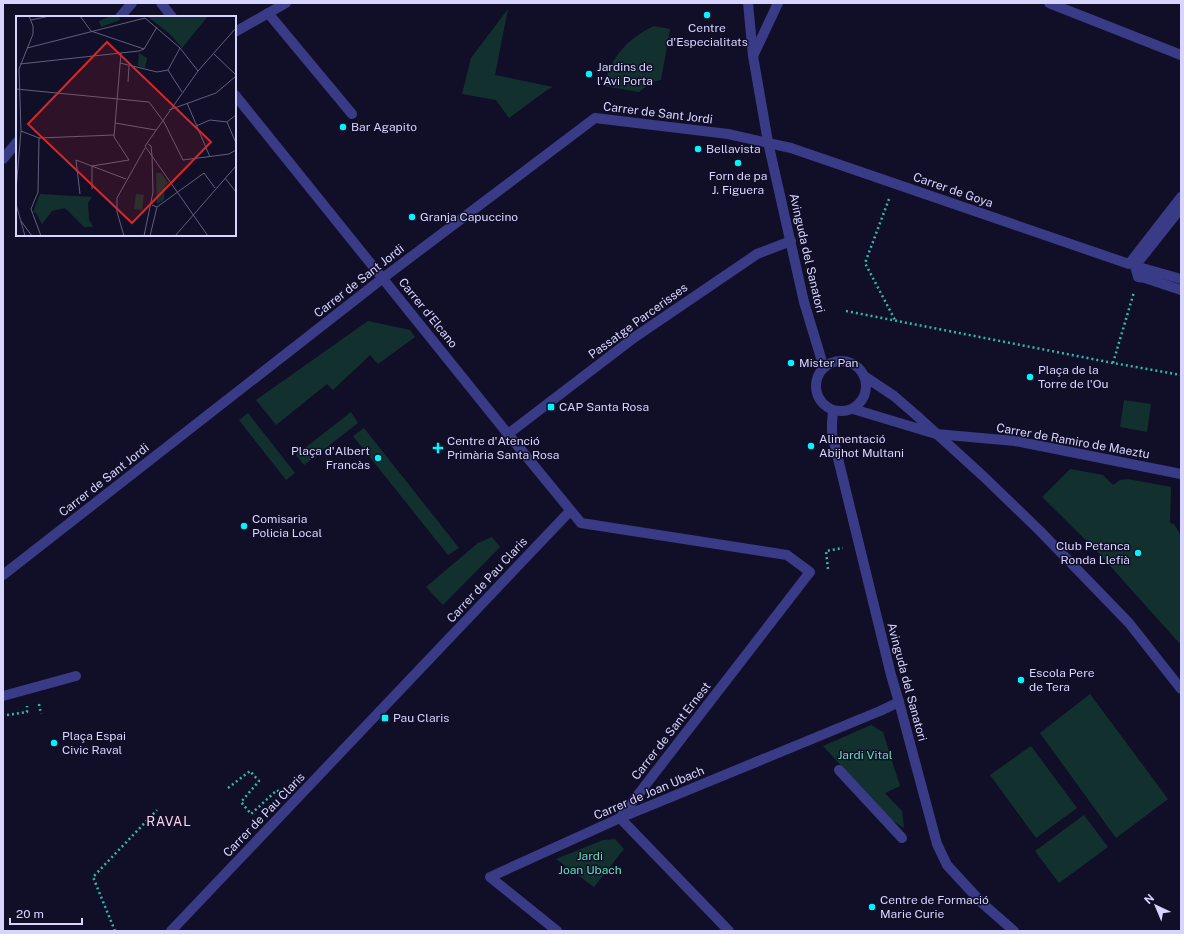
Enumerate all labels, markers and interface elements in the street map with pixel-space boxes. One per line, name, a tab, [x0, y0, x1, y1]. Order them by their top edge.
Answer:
marker: Centre d'Especialitats	[702, 10, 712, 20]
inset map	[16, 16, 236, 236]
place label: Centre d'Especialitats	[666, 21, 748, 49]
place label: Jardins de l'Avi Porta	[597, 60, 653, 88]
marker: Jardins de l'Avi Porta	[584, 69, 594, 79]
street label: Carrer de Sant Jordi	[602, 99, 714, 127]
place label: Bar Agapito	[351, 120, 417, 134]
marker: Bar Agapito	[338, 122, 348, 132]
place label: Bellavista	[706, 142, 761, 156]
marker: Bellavista	[693, 144, 703, 154]
marker: Forn de pa J. Figuera	[733, 158, 743, 168]
place label: Forn de pa J. Figuera	[709, 169, 767, 197]
street label: Carrer de Goya	[911, 170, 995, 210]
street label: Avinguda del Sanatori	[786, 192, 828, 314]
place label: Granja Capuccino	[420, 210, 518, 224]
marker: Granja Capuccino	[407, 212, 417, 222]
street label: Carrer de Sant Jordi	[311, 242, 407, 320]
street label: Carrer d'Elcano	[396, 275, 461, 351]
street label: Passatge Parcerisses	[586, 280, 690, 362]
place label: Mister Pan	[799, 356, 859, 370]
marker: Mister Pan	[786, 358, 796, 368]
place label: Plaça de la Torre de l'Ou	[1038, 363, 1109, 391]
marker: Plaça de la Torre de l'Ou	[1025, 372, 1035, 382]
place label: CAP Santa Rosa	[559, 400, 649, 414]
marker: CAP Santa Rosa	[546, 402, 556, 412]
street label: Carrer de Ramiro de Maeztu	[995, 421, 1151, 461]
place label: Alimentació Abijhot Multani	[819, 432, 904, 460]
place label: Centre d'Atenció Primària Santa Rosa	[447, 434, 559, 462]
street label: Carrer de Sant Jordi	[56, 441, 152, 519]
marker: Alimentació Abijhot Multani	[806, 441, 816, 451]
marker: Centre d'Atenció Primària Santa Rosa	[432, 442, 444, 454]
place label: Plaça d'Albert Francàs	[291, 444, 370, 472]
marker: Plaça d'Albert Francàs	[373, 453, 383, 463]
place label: Comisaria Policia Local	[252, 512, 322, 540]
marker: Comisaria Policia Local	[239, 521, 249, 531]
street label: Carrer de Pau Claris	[444, 534, 530, 626]
place label: Club Petanca Ronda Llefià	[1056, 539, 1130, 567]
marker: Club Petanca Ronda Llefià	[1133, 548, 1143, 558]
street label: Avinguda del Sanatori	[884, 621, 930, 743]
place label: Escola Pere de Tera	[1029, 666, 1095, 694]
marker: Escola Pere de Tera	[1016, 675, 1026, 685]
street label: Carrer de Sant Ernest	[628, 679, 714, 783]
place label: Pau Claris	[393, 711, 449, 725]
marker: Pau Claris	[380, 713, 390, 723]
place label: Plaça Espai Civic Raval	[62, 729, 126, 757]
marker: Plaça Espai Civic Raval	[49, 738, 59, 748]
park label: Jardi Vital	[838, 748, 893, 762]
street label: Carrer de Joan Ubach	[592, 763, 706, 823]
street label: Carrer de Pau Claris	[220, 770, 308, 860]
district label: RAVAL	[146, 814, 192, 829]
park label: Jardi Joan Ubach	[558, 849, 622, 877]
north arrow	[1136, 886, 1176, 926]
text: N	[1142, 892, 1156, 906]
place label: Centre de Formació Marie Curie	[880, 893, 989, 921]
scale bar	[10, 900, 82, 926]
marker: Centre de Formació Marie Curie	[867, 902, 877, 912]
text: 20 m	[16, 907, 44, 921]

